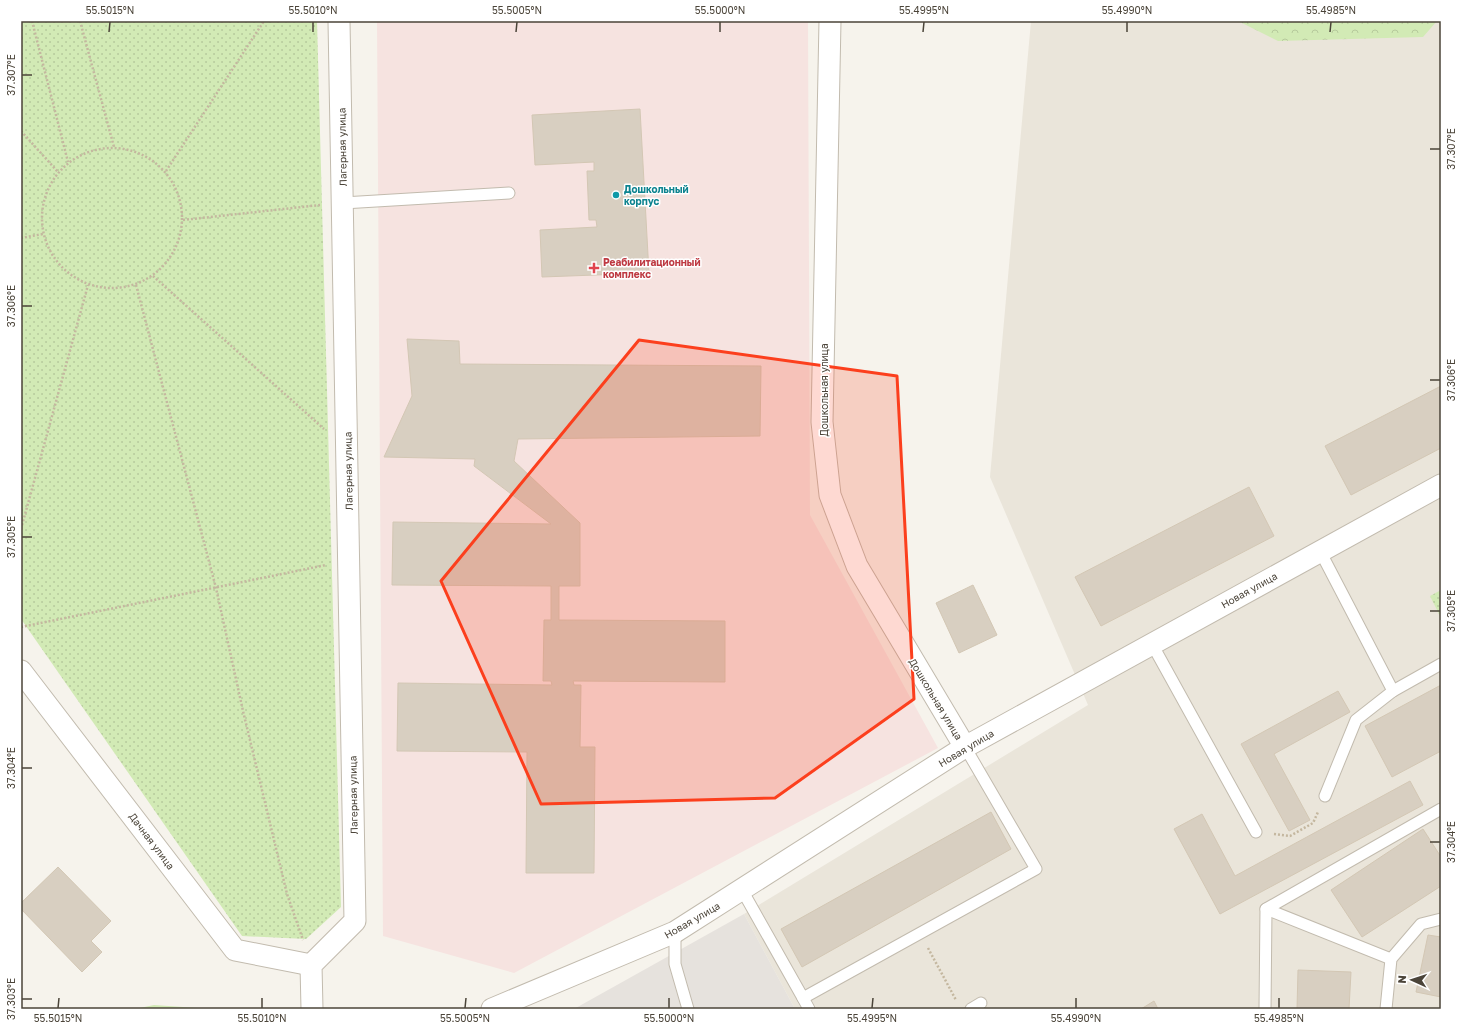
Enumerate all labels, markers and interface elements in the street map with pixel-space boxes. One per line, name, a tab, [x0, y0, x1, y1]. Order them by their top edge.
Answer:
text: 55.5015°N	[86, 4, 134, 16]
text: 55.5010°N	[288, 4, 338, 16]
text: 55.5005°N	[492, 4, 542, 16]
text: 55.5000°N	[695, 4, 745, 16]
text: 55.4995°N	[899, 4, 949, 16]
text: 55.4990°N	[1102, 4, 1152, 16]
text: 55.4985°N	[1306, 4, 1356, 16]
text: 37.307°E	[5, 54, 17, 96]
street label: Лагерная улица	[335, 108, 349, 186]
text: 37.307°E	[1445, 128, 1457, 170]
place label: Дошкольный корпус	[624, 183, 689, 207]
marker: Дошкольный корпус	[611, 190, 621, 200]
place label: Реабилитационный комплекс	[603, 256, 701, 280]
marker: Реабилитационный комплекс	[588, 262, 600, 274]
text: 37.306°E	[5, 285, 17, 327]
street label: Дошкольная улица	[818, 343, 830, 437]
text: 37.306°E	[1445, 359, 1457, 401]
street label: Лагерная улица	[341, 432, 355, 510]
text: 37.305°E	[5, 516, 17, 558]
street label: Новая улица	[1219, 570, 1279, 610]
text: 37.305°E	[1445, 590, 1457, 632]
street label: Дошкольная улица	[907, 656, 965, 742]
street label: Новая улица	[936, 727, 996, 769]
text: 37.304°E	[5, 747, 17, 789]
street label: Лагерная улица	[346, 756, 360, 834]
street label: Дачная улица	[127, 810, 177, 872]
text: 37.304°E	[1445, 821, 1457, 863]
street label: Новая улица	[662, 899, 722, 941]
north arrow	[1392, 960, 1432, 1000]
text: N	[1395, 975, 1408, 984]
text: 37.303°E	[5, 978, 17, 1020]
text: 55.5015°N	[34, 1012, 82, 1024]
text: 55.5010°N	[237, 1012, 287, 1024]
text: 55.5005°N	[440, 1012, 490, 1024]
text: 55.5000°N	[644, 1012, 694, 1024]
text: 55.4995°N	[847, 1012, 897, 1024]
text: 55.4990°N	[1051, 1012, 1101, 1024]
text: 55.4985°N	[1254, 1012, 1304, 1024]

